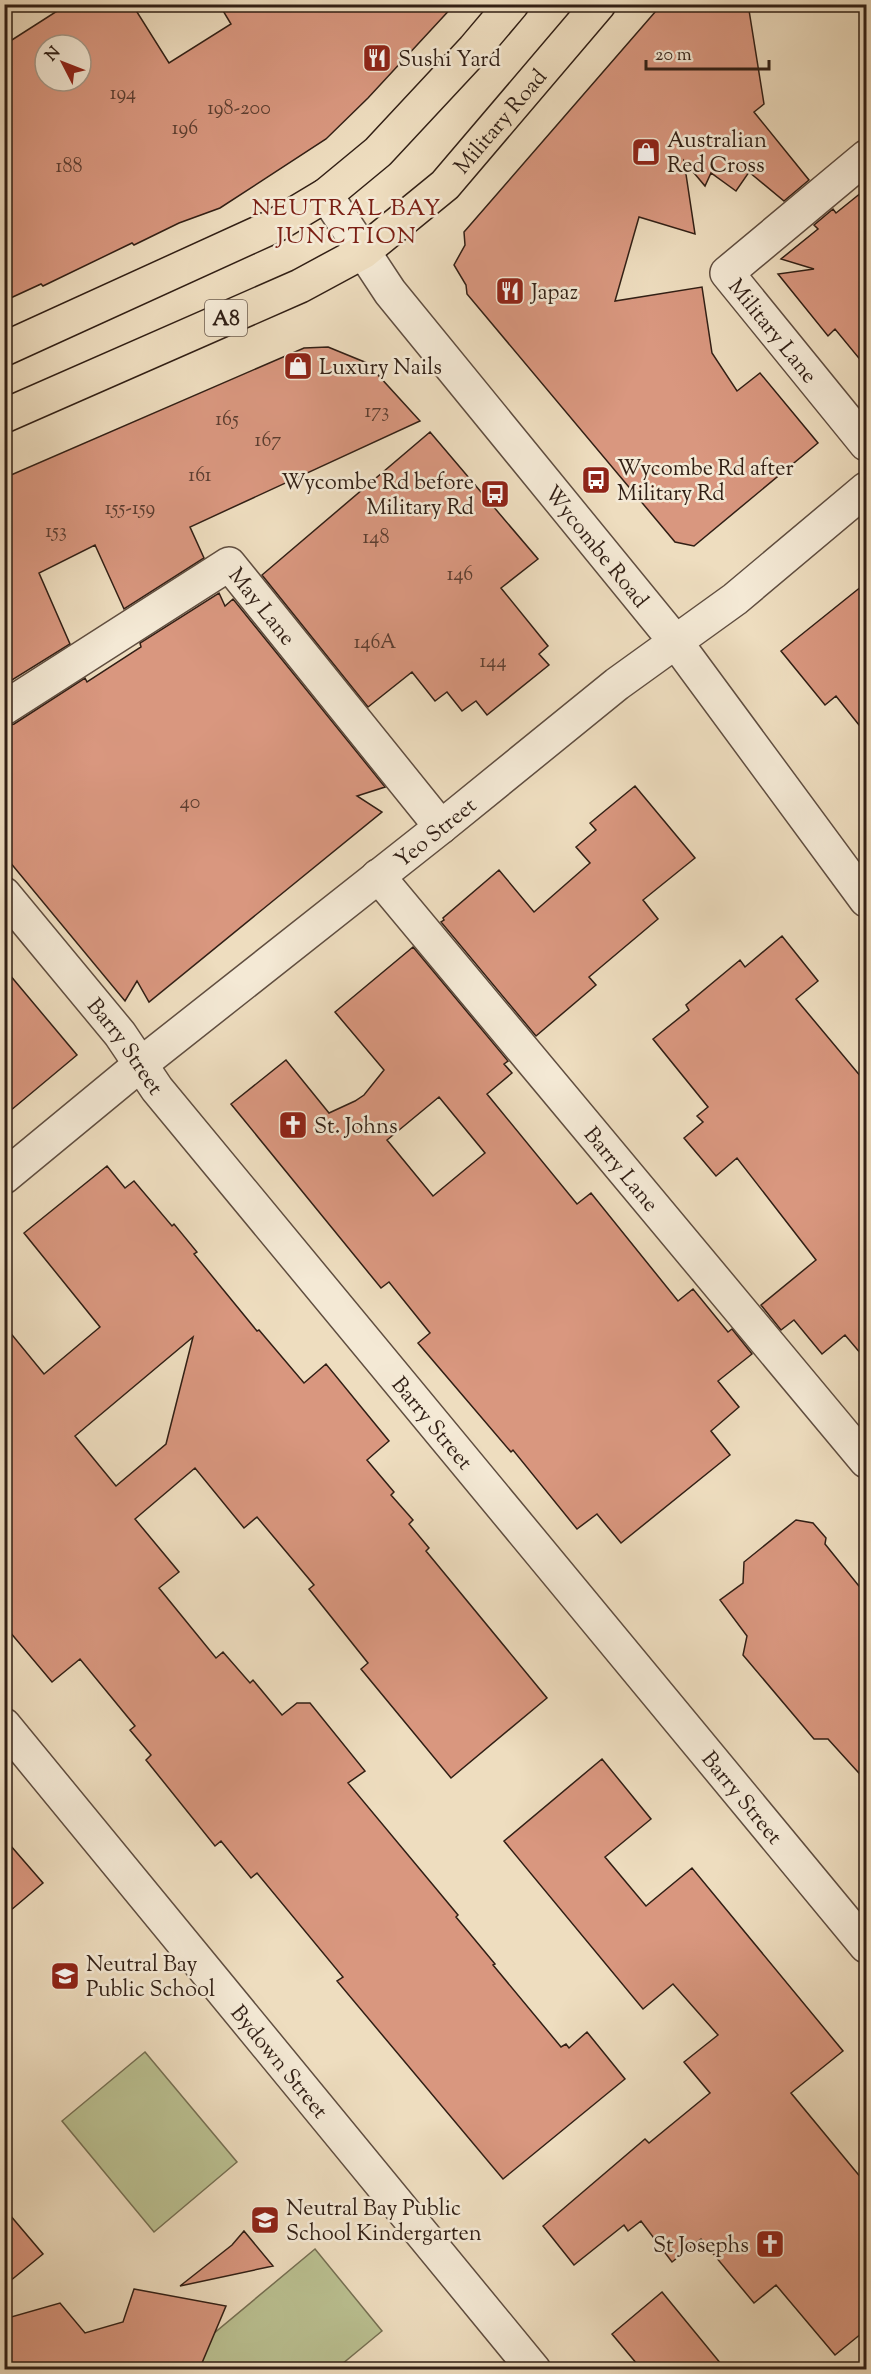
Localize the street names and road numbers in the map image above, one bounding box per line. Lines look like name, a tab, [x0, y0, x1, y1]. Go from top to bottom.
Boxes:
street label: Military Road	[448, 63, 556, 182]
street label: Military Lane	[719, 273, 824, 391]
road number: A8	[205, 300, 247, 336]
street label: Wycombe Road	[535, 480, 655, 616]
street label: May Lane	[219, 562, 302, 654]
street label: Yeo Street	[389, 791, 485, 877]
street label: Barry Street	[78, 992, 170, 1103]
street label: Barry Lane	[575, 1121, 665, 1220]
street label: Barry Street	[382, 1371, 479, 1478]
street label: Barry Street	[692, 1745, 789, 1853]
street label: Bydown Street	[221, 1999, 335, 2127]

